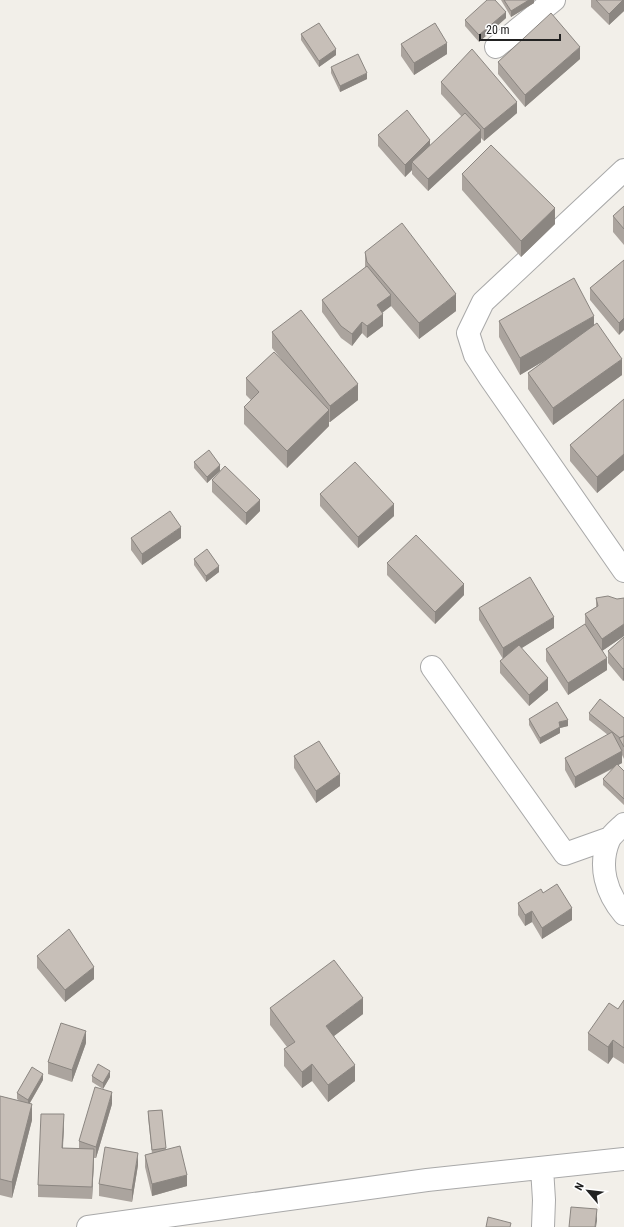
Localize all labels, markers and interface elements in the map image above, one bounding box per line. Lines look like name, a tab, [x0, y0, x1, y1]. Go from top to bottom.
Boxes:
scale bar	[480, 16, 560, 42]
text: 20 m	[486, 23, 510, 37]
north arrow	[568, 1171, 608, 1211]
text: N	[572, 1180, 587, 1193]

